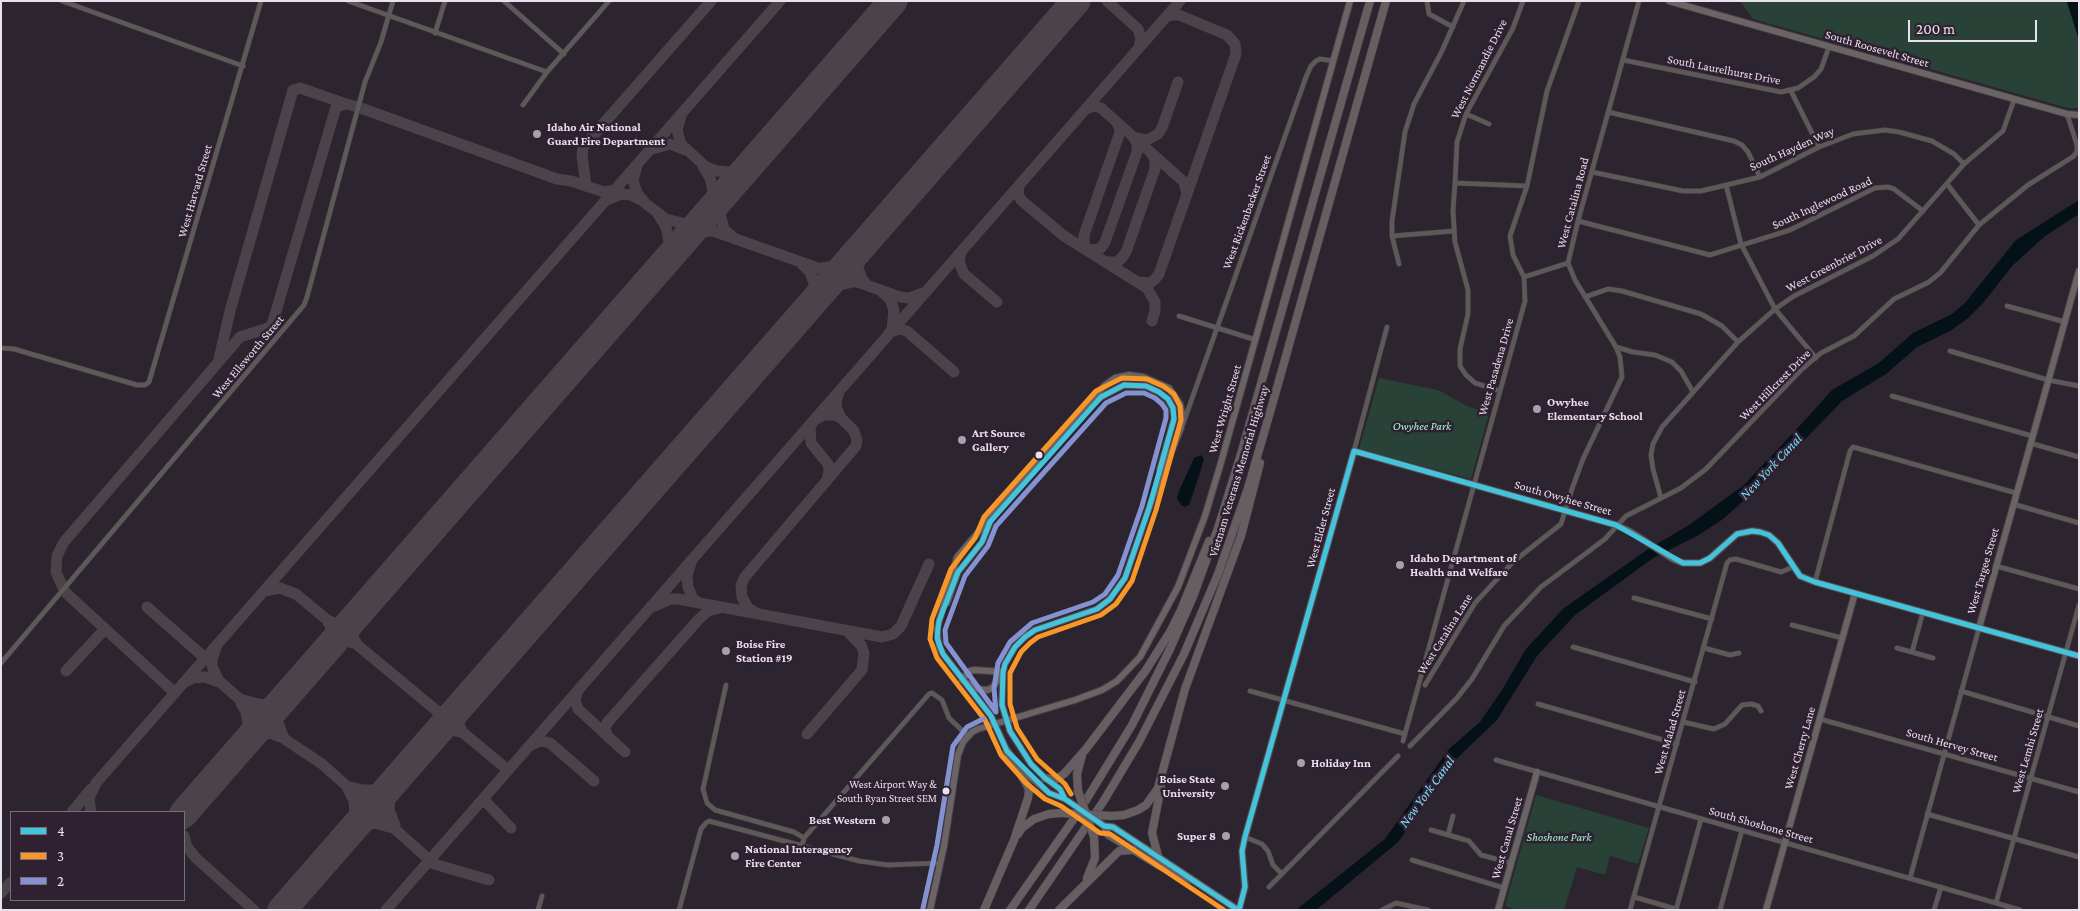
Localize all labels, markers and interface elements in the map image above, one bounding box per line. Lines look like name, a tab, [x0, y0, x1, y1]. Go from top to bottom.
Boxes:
scale bar	[1910, 10, 2039, 42]
street label: West Normandie Drive	[1448, 17, 1510, 121]
text: 200 m	[1916, 21, 1955, 37]
street label: South Roosevelt Street	[1824, 27, 1930, 71]
street label: South Laurelhurst Drive	[1666, 52, 1782, 88]
place label: Idaho Air National Guard Fire Department	[547, 120, 665, 148]
street label: South Hayden Way	[1747, 124, 1837, 174]
marker: Idaho Air National Guard Fire Department	[531, 128, 543, 140]
street label: West Harvard Street	[175, 143, 215, 239]
street label: West Rickenbacker Street	[1220, 153, 1274, 271]
street label: West Catalina Road	[1554, 156, 1592, 250]
street label: South Inglewood Road	[1770, 174, 1874, 232]
street label: West Greenbrier Drive	[1783, 233, 1885, 295]
street label: West Ellsworth Street	[209, 313, 287, 401]
street label: West Pasadena Drive	[1475, 317, 1517, 417]
street label: West Hillcrest Drive	[1736, 346, 1814, 424]
street label: West Wright Street	[1205, 363, 1245, 455]
street label: Vietnam Veterans Memorial Highway	[1206, 383, 1272, 559]
place label: Owyhee Elementary School	[1547, 395, 1643, 423]
marker: Owyhee Elementary School	[1531, 403, 1543, 415]
park label: Owyhee Park	[1393, 419, 1451, 433]
place label: Art Source Gallery	[972, 426, 1025, 454]
water label: New York Canal	[1736, 431, 1806, 503]
marker: Art Source Gallery	[956, 434, 968, 446]
unlabelled marker	[1034, 450, 1044, 460]
street label: South Owyhee Street	[1513, 477, 1613, 519]
street label: West Elder Street	[1303, 486, 1339, 570]
street label: West Targee Street	[1964, 526, 2002, 616]
place label: Idaho Department of Health and Welfare	[1410, 551, 1517, 579]
marker: Idaho Department of Health and Welfare	[1394, 559, 1406, 571]
street label: West Catalina Lane	[1414, 591, 1476, 677]
place label: Boise Fire Station #19	[736, 637, 793, 665]
marker: Boise Fire Station #19	[720, 645, 732, 657]
street label: West Malad Street	[1651, 688, 1689, 776]
street label: West Cherry Lane	[1781, 705, 1819, 791]
street label: West Lemhi Street	[2009, 707, 2047, 795]
street label: South Hervey Street	[1905, 725, 1999, 765]
water label: New York Canal	[1396, 753, 1458, 831]
place label: Holiday Inn	[1311, 756, 1371, 770]
marker: Holiday Inn	[1295, 757, 1307, 769]
place label: Boise State University	[1160, 772, 1215, 800]
place label: West Airport Way & South Ryan Street SEM	[837, 778, 937, 804]
marker: Boise State University	[1219, 780, 1231, 792]
marker: West Airport Way & South Ryan Street SEM	[941, 786, 951, 796]
street label: West Canal Street	[1488, 795, 1526, 881]
street label: South Shoshone Street	[1707, 803, 1815, 847]
legend	[10, 811, 185, 901]
place label: Best Western	[809, 813, 876, 827]
marker: Best Western	[880, 814, 892, 826]
text: 4	[57, 823, 65, 839]
place label: Super 8	[1177, 829, 1216, 843]
marker: Super 8	[1220, 830, 1232, 842]
park label: Shoshone Park	[1527, 830, 1591, 844]
place label: National Interagency Fire Center	[745, 842, 852, 870]
text: 3	[57, 848, 64, 864]
marker: National Interagency Fire Center	[729, 850, 741, 862]
text: 2	[57, 873, 64, 889]

